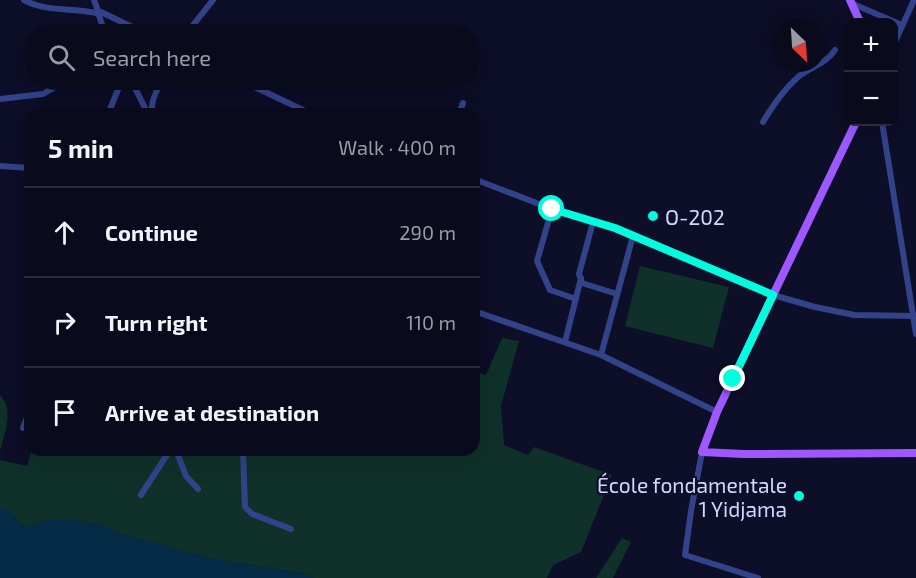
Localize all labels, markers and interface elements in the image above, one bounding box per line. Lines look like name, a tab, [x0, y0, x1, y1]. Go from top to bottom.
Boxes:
north arrow	[772, 18, 826, 72]
map controls	[844, 18, 898, 126]
button: +	[844, 18, 898, 72]
search box	[24, 24, 480, 90]
icon: search	[45, 41, 78, 74]
text: Search here	[93, 44, 211, 70]
button: −	[844, 72, 898, 126]
text: 5 min	[48, 132, 114, 163]
text: Walk · 400 m	[338, 135, 456, 159]
route start	[538, 195, 564, 221]
place label: O-202	[665, 204, 725, 229]
marker: O-202	[646, 209, 660, 223]
icon: ahead	[48, 216, 81, 249]
text: Continue	[105, 219, 198, 245]
text: 290 m	[399, 220, 456, 244]
icon: right	[48, 306, 81, 339]
text: Turn right	[105, 309, 207, 335]
text: 110 m	[406, 310, 456, 334]
route end	[719, 365, 745, 391]
icon: arrive	[48, 396, 81, 429]
text: Arrive at destination	[105, 399, 319, 425]
place label: École fondamentale 1 Yidjama	[597, 472, 787, 522]
marker: École fondamentale 1 Yidjama	[792, 489, 806, 503]

